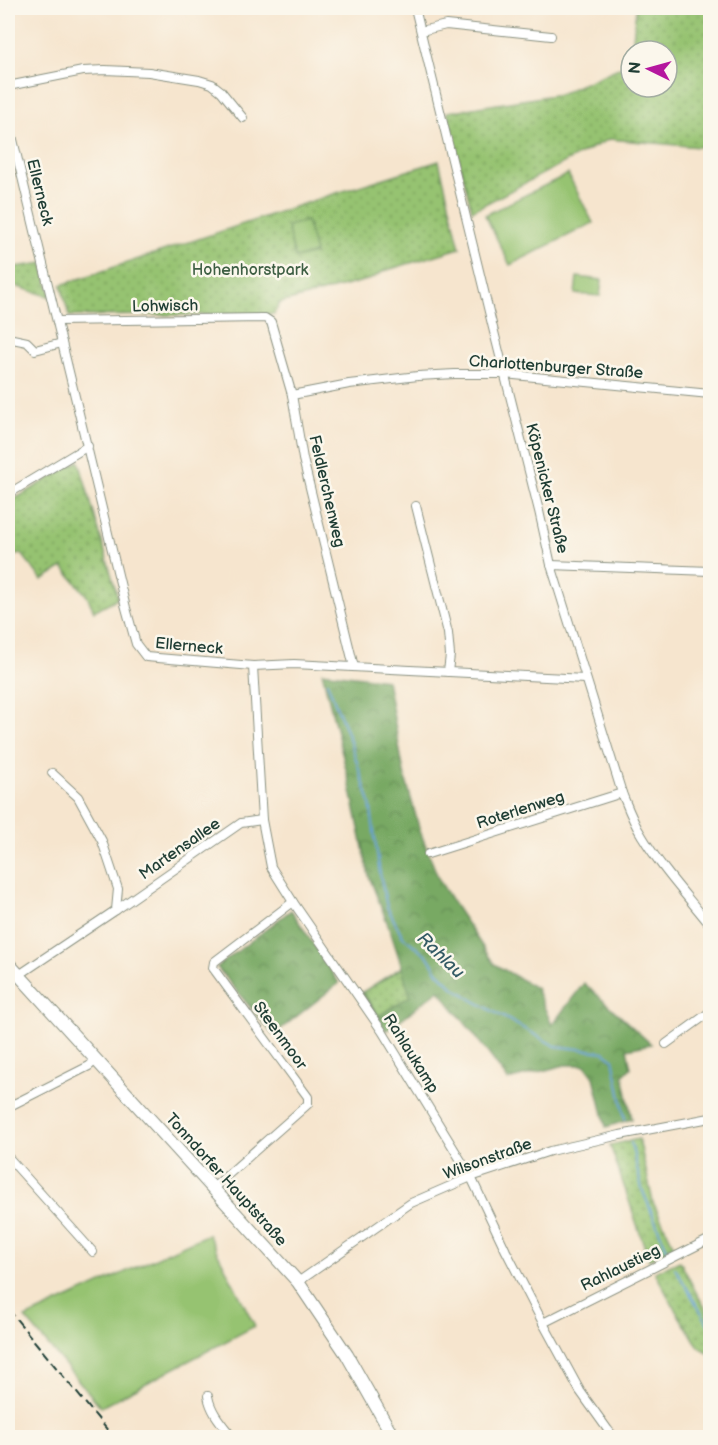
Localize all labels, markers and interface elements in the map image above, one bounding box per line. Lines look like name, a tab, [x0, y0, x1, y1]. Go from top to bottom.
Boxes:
north arrow	[619, 39, 679, 99]
text: N	[626, 61, 646, 75]
street label: Ellerneck	[22, 157, 57, 228]
park label: Hohenhorstpark	[192, 261, 308, 280]
street label: Lohwisch	[132, 296, 198, 317]
street label: Charlottenburger Straße	[468, 352, 644, 383]
street label: Köpenicker Straße	[521, 421, 572, 556]
street label: Feldlerchenweg	[304, 433, 349, 549]
street label: Ellerneck	[154, 634, 224, 659]
street label: Roterlenweg	[474, 787, 567, 834]
street label: Martensallee	[136, 814, 225, 884]
water label: Rahlau	[413, 928, 468, 983]
street label: Steenmoor	[249, 998, 311, 1074]
street label: Rahlaukamp	[379, 1011, 443, 1097]
street label: Tonndorfer Hauptstraße	[161, 1110, 291, 1251]
street label: Wilsonstraße	[441, 1134, 535, 1184]
street label: Rahlaustieg	[578, 1241, 663, 1296]

